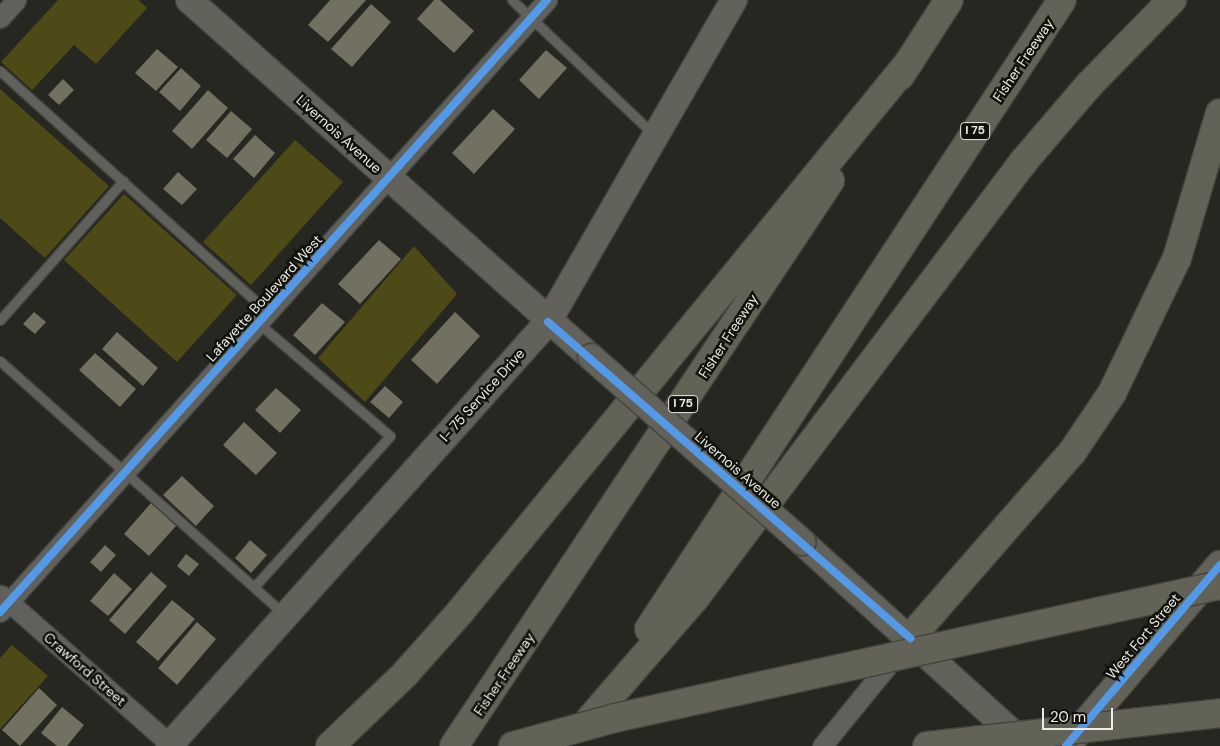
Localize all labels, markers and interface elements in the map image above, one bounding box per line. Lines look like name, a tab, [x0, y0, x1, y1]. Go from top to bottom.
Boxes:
street label: Fisher Freeway	[989, 15, 1057, 105]
street label: Livernois Avenue	[293, 91, 385, 177]
road number: I 75	[960, 122, 990, 140]
street label: Lafayette Boulevard West	[203, 231, 325, 365]
street label: Fisher Freeway	[695, 291, 761, 381]
street label: I- 75 Service Drive	[436, 345, 528, 445]
road number: I 75	[668, 394, 698, 414]
street label: Livernois Avenue	[691, 428, 785, 512]
street label: West Fort Street	[1102, 590, 1184, 682]
street label: Crawford Street	[41, 629, 129, 709]
street label: Fisher Freeway	[470, 629, 538, 719]
scale bar	[1045, 698, 1116, 730]
text: 20 m	[1050, 707, 1086, 727]

